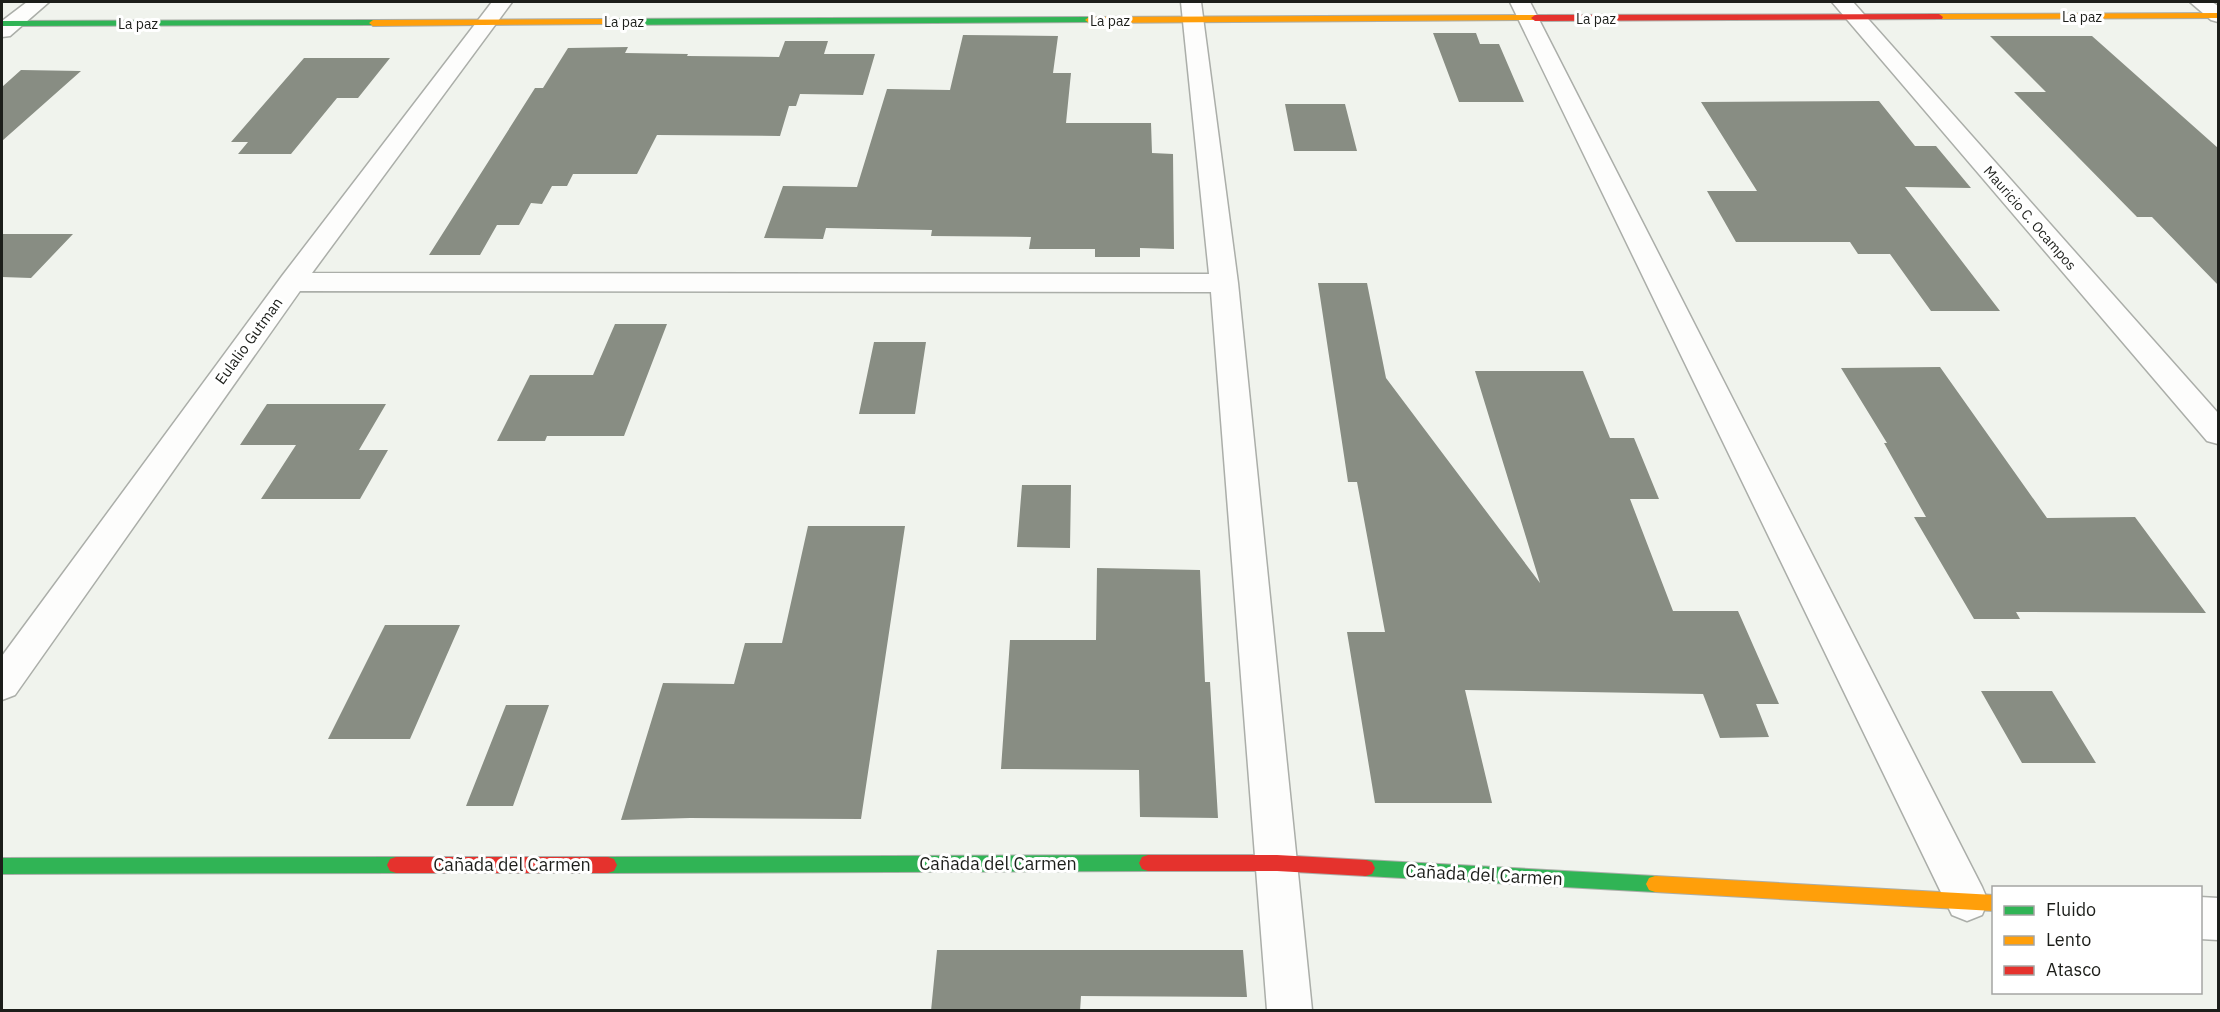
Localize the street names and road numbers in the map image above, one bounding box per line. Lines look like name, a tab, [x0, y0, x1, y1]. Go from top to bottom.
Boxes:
street label: La paz	[2062, 8, 2102, 26]
street label: La paz	[1576, 10, 1616, 28]
street label: La paz	[1090, 12, 1130, 30]
street label: La paz	[604, 13, 644, 31]
street label: La paz	[118, 15, 158, 33]
street label: Mauricio C. Ocampos	[1980, 162, 2080, 274]
street label: Eulalio Gutman	[211, 293, 287, 388]
street label: Cañada del Carmen	[919, 852, 1077, 875]
street label: Cañada del Carmen	[433, 853, 591, 876]
street label: Cañada del Carmen	[1405, 859, 1563, 890]

